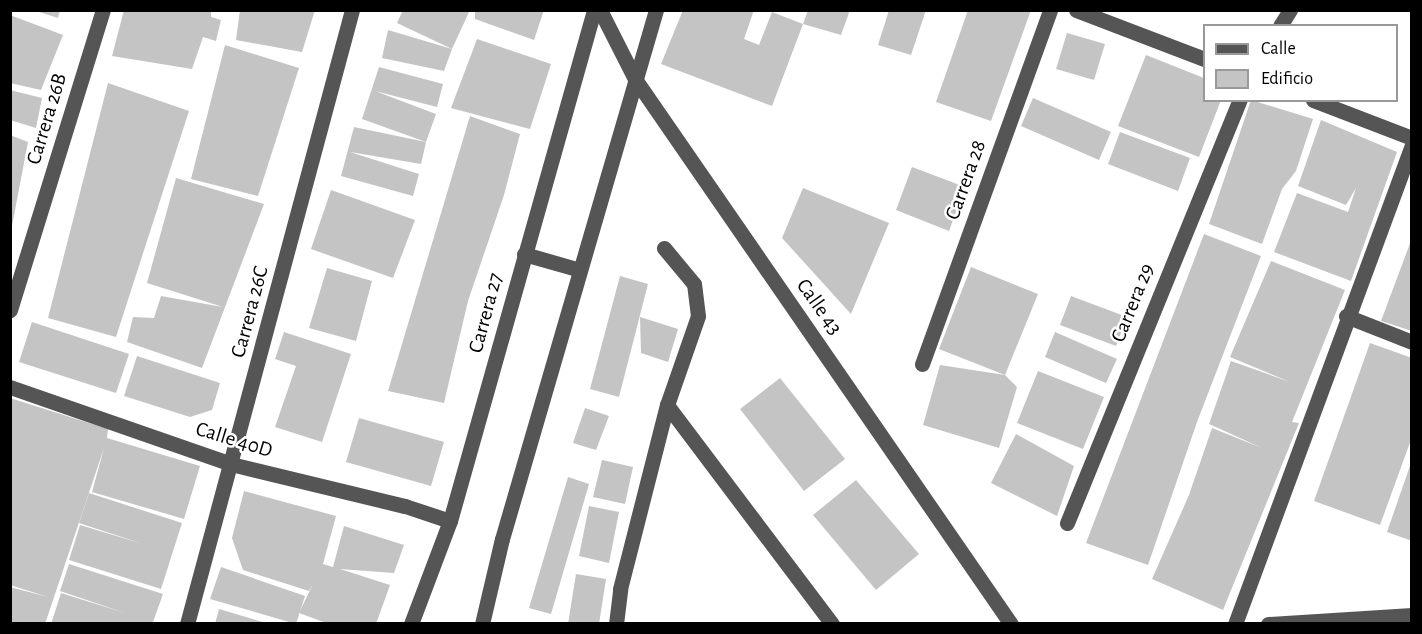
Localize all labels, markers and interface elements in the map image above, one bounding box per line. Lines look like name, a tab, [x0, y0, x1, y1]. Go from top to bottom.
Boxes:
legend	[1203, 24, 1398, 102]
text: Calle	[1261, 40, 1296, 58]
street label: Carrera 26B	[21, 70, 73, 168]
text: Edificio	[1261, 70, 1313, 88]
street label: Carrera 28	[940, 137, 992, 223]
street label: Carrera 29	[1106, 260, 1160, 346]
street label: Carrera 26C	[226, 263, 274, 361]
street label: Carrera 27	[463, 270, 509, 356]
street label: Calle 43	[791, 274, 847, 340]
street label: Calle 40D	[193, 416, 275, 464]

